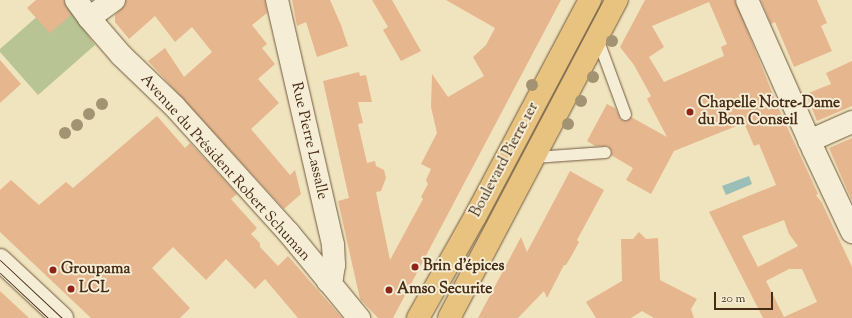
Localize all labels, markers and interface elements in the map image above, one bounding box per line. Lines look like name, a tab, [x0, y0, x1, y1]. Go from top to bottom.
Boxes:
street label: Avenue du Président Robert Schuman	[136, 71, 314, 265]
street label: Rue Pierre Lassalle	[287, 81, 331, 201]
place label: Chapelle Notre-Dame du Bon Conseil	[698, 94, 840, 129]
street label: Boulevard Pierre 1er	[467, 100, 543, 220]
marker: Chapelle Notre-Dame du Bon Conseil	[685, 107, 695, 117]
place label: Brin d’épices	[423, 258, 504, 276]
place label: Groupama	[61, 261, 130, 279]
marker: Brin d’épices	[410, 262, 420, 272]
marker: Groupama	[48, 265, 58, 275]
place label: LCL	[79, 280, 109, 298]
place label: Amso Securite	[397, 281, 492, 299]
marker: LCL	[66, 284, 76, 294]
scale bar	[716, 284, 775, 310]
marker: Amso Securite	[384, 285, 394, 295]
text: 20 m	[721, 290, 745, 308]

